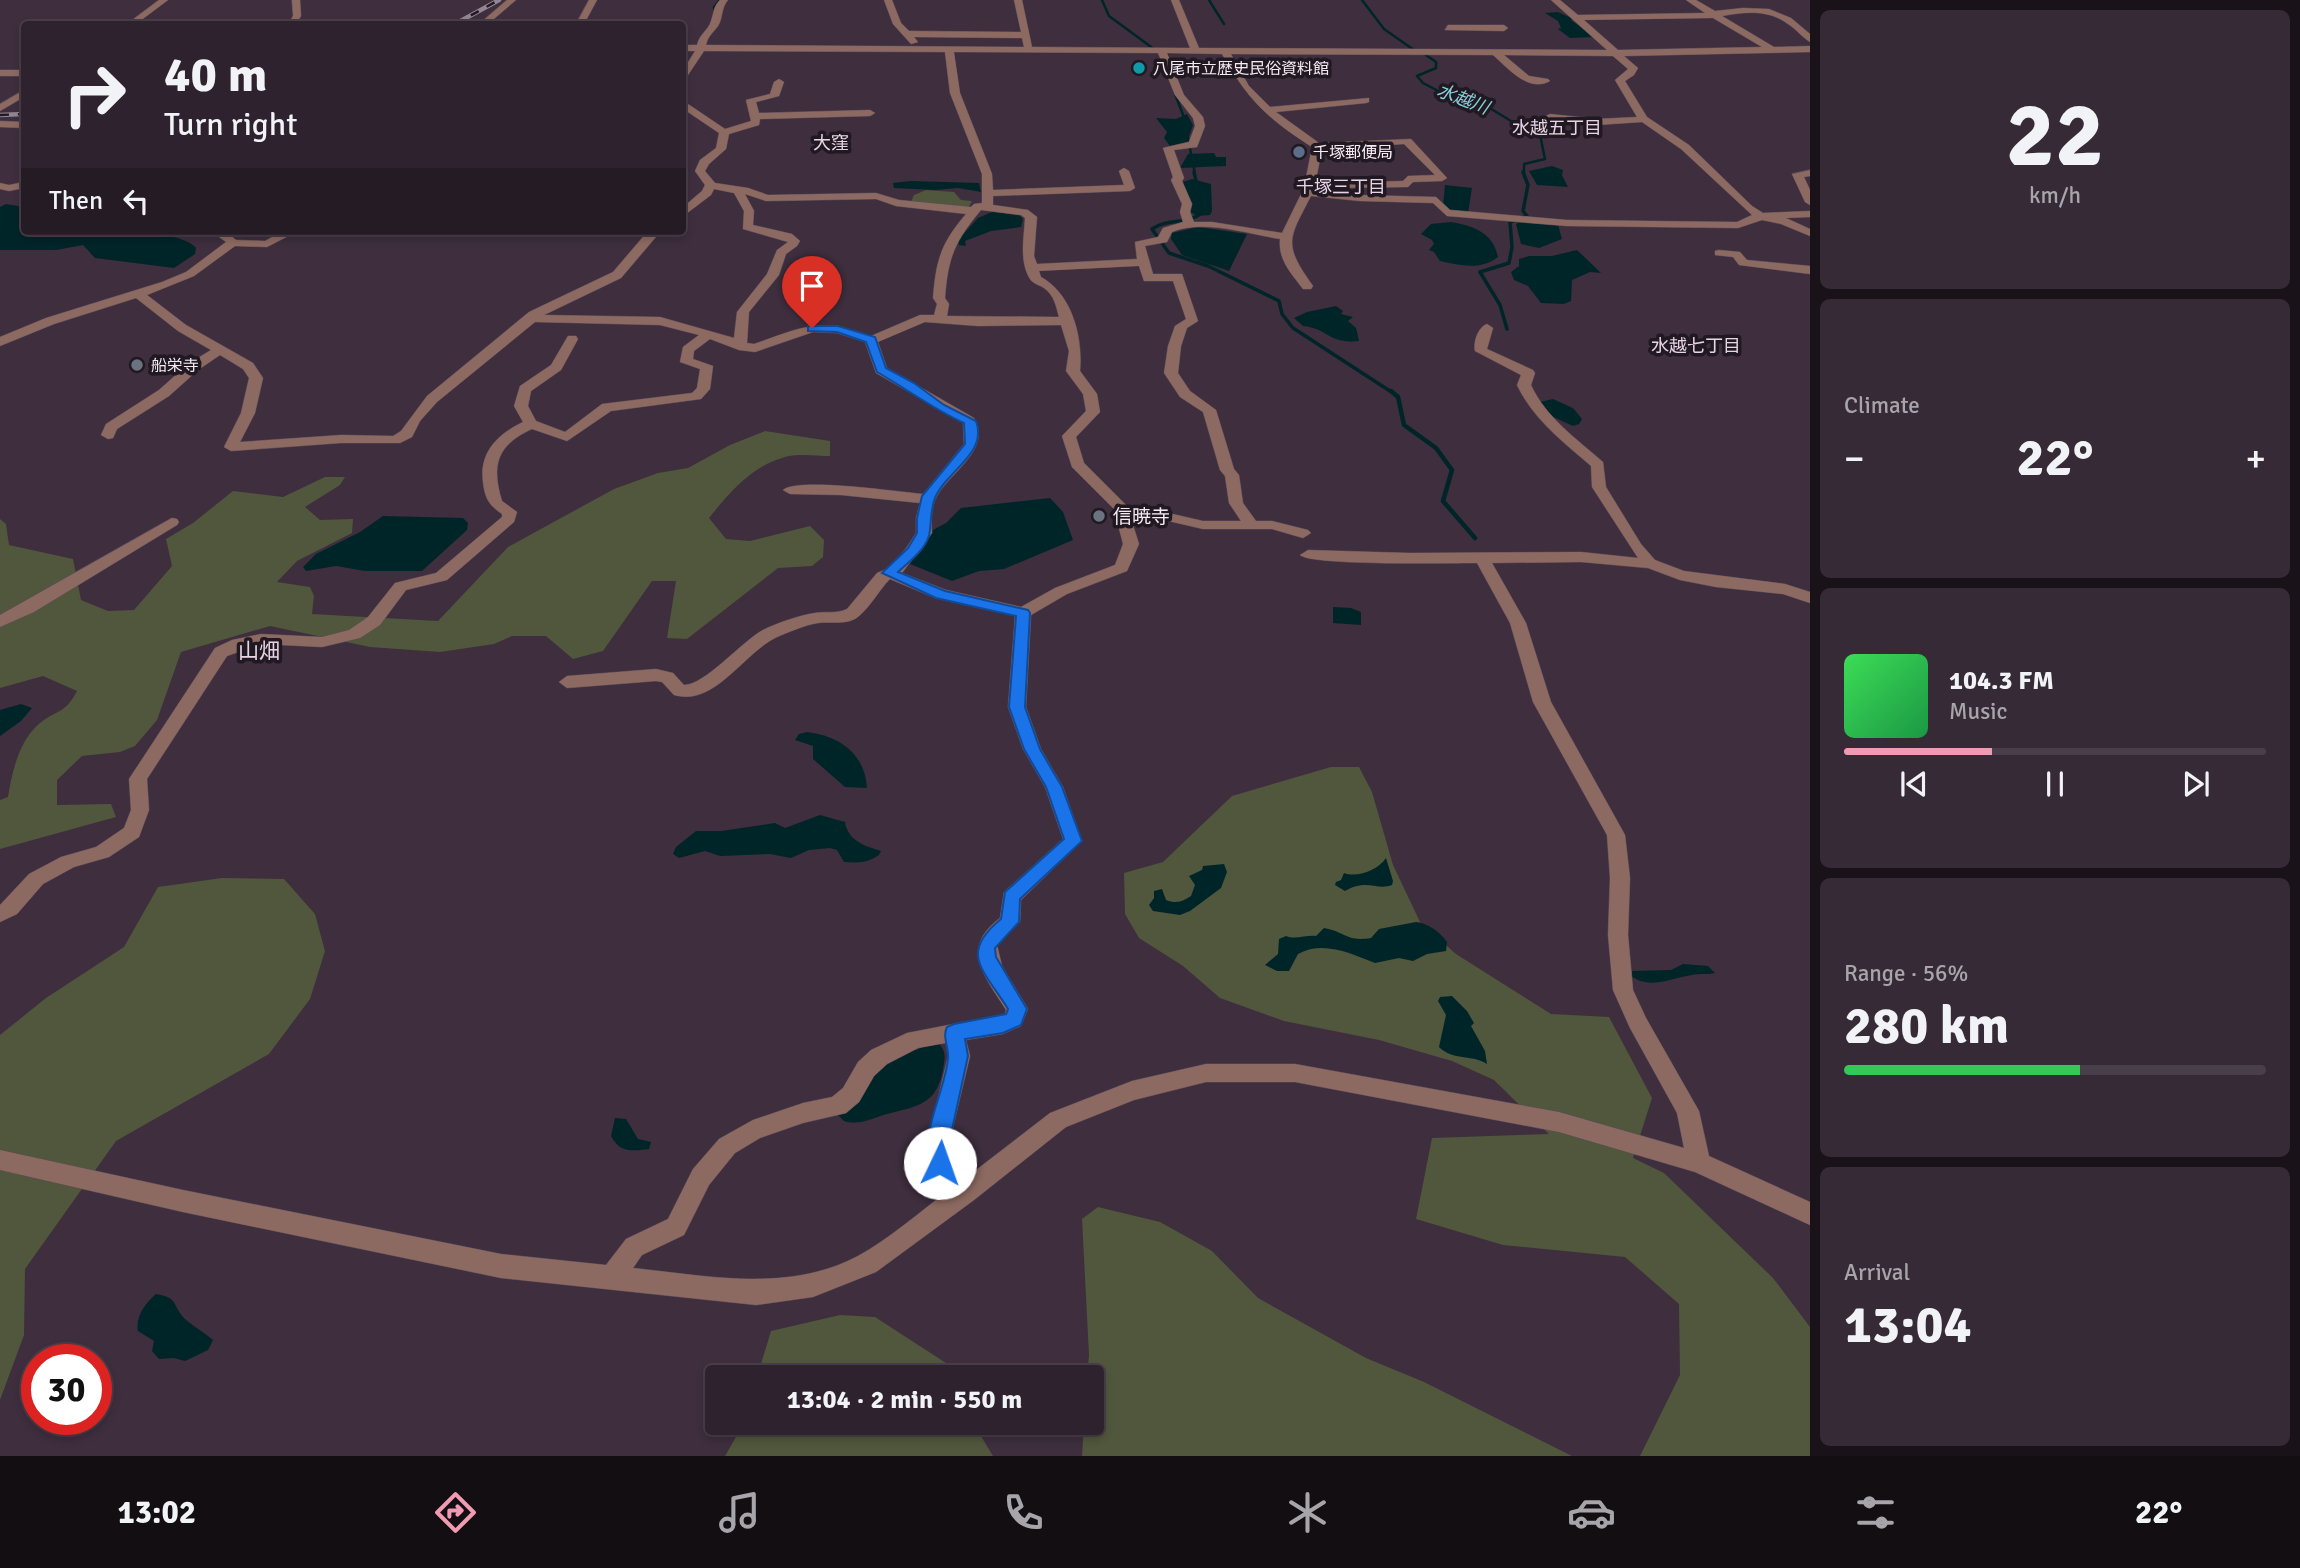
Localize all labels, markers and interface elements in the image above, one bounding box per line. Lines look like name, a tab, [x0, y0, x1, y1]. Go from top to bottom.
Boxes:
text: 40 m	[164, 45, 267, 105]
icon: right	[49, 49, 140, 140]
place label: 八尾市立歴史民俗資料館	[1153, 59, 1329, 79]
marker: 八尾市立歴史民俗資料館	[1131, 60, 1147, 76]
water label: 水越川	[1434, 79, 1494, 120]
text: 22	[2006, 79, 2104, 192]
text: Turn right	[164, 105, 297, 144]
district label: 水越五丁目	[1512, 117, 1602, 139]
district label: 大窪	[813, 132, 849, 154]
place label: 千塚郵便局	[1313, 143, 1393, 163]
marker: 千塚郵便局	[1291, 144, 1307, 160]
district label: 千塚三丁目	[1296, 176, 1386, 198]
text: km/h	[2029, 181, 2081, 210]
icon: left	[117, 182, 155, 220]
text: Then	[49, 185, 103, 217]
pin	[782, 256, 842, 328]
icon: arrive	[793, 267, 831, 305]
district label: 水越七丁目	[1651, 335, 1741, 357]
place label: 船栄寺	[151, 356, 199, 376]
marker: 船栄寺	[129, 357, 145, 373]
text: Climate	[1844, 391, 1920, 420]
text: 22°	[2017, 426, 2093, 490]
text: −	[1844, 435, 1865, 482]
text: +	[2245, 435, 2266, 482]
place label: 信暁寺	[1113, 505, 1170, 529]
marker: 信暁寺	[1091, 508, 1107, 524]
district label: 山畑	[238, 638, 280, 664]
text: 104.3 FM	[1949, 665, 2054, 697]
text: Music	[1949, 697, 2007, 726]
icon: previous	[1895, 765, 1933, 803]
icon: pause	[2036, 765, 2074, 803]
icon: next	[2177, 765, 2215, 803]
text: Range · 56%	[1844, 959, 1968, 988]
text: 280 km	[1844, 994, 2009, 1058]
position arrow	[903, 1126, 977, 1200]
text: Arrival	[1844, 1258, 1910, 1287]
text: 13:04	[1844, 1293, 1972, 1357]
speed limit sign: 30	[21, 1344, 112, 1435]
text: 13:04 · 2 min · 550 m	[787, 1384, 1022, 1416]
icon: directions	[431, 1488, 480, 1537]
icon: music	[715, 1488, 764, 1537]
icon: phone	[999, 1488, 1048, 1537]
icon: climate	[1283, 1488, 1332, 1537]
icon: car	[1567, 1488, 1616, 1537]
icon: filters	[1851, 1488, 1900, 1537]
text: 13:02	[118, 1493, 196, 1532]
text: 22°	[2135, 1493, 2182, 1532]

